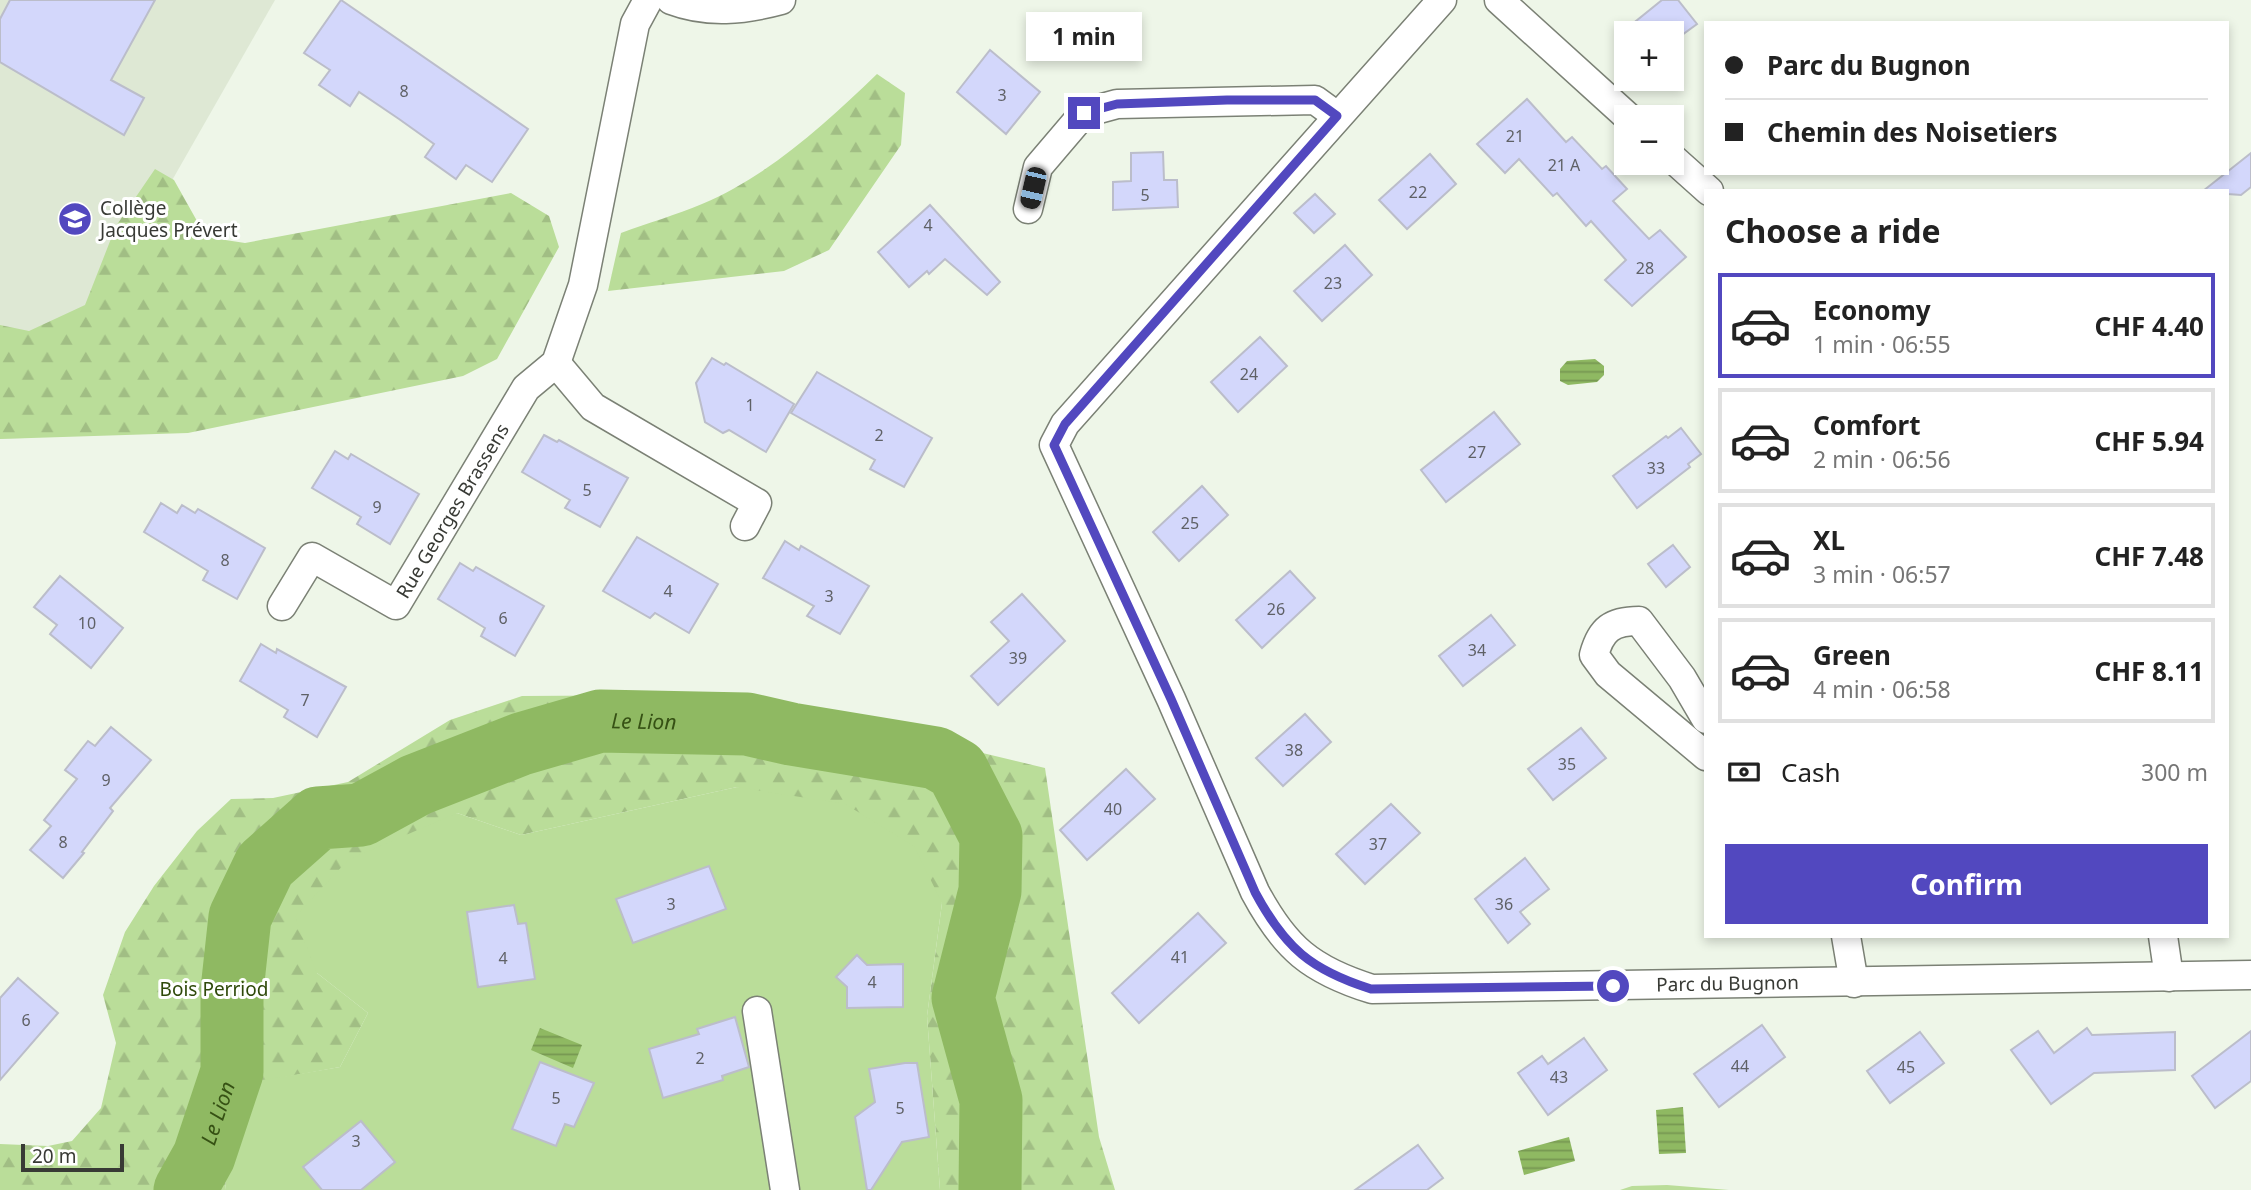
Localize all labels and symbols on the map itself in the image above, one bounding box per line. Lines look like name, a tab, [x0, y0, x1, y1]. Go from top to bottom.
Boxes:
callout: 1 min	[1026, 11, 1142, 60]
house number: 8	[399, 80, 409, 102]
house number: 3	[997, 84, 1007, 106]
route end	[1068, 97, 1100, 129]
house number: 21	[1506, 125, 1524, 147]
house number: 21 A	[1548, 154, 1581, 176]
car	[1019, 165, 1048, 211]
house number: 22	[1409, 181, 1427, 203]
house number: 5	[1140, 184, 1150, 206]
place label: Collège Jacques Prévert	[98, 195, 238, 243]
school or university icon: Collège Jacques Prévert	[56, 200, 94, 238]
house number: 4	[923, 214, 933, 236]
house number: 28	[1636, 257, 1654, 279]
house number: 23	[1324, 272, 1342, 294]
house number: 24	[1240, 363, 1258, 385]
house number: 1	[745, 394, 755, 416]
street label: Rue Georges Brassens	[390, 418, 515, 603]
house number: 2	[874, 424, 884, 446]
house number: 27	[1468, 441, 1486, 463]
house number: 33	[1647, 457, 1665, 479]
house number: 5	[582, 479, 592, 501]
house number: 9	[372, 496, 382, 518]
house number: 25	[1181, 512, 1199, 534]
house number: 8	[220, 549, 230, 571]
house number: 4	[663, 580, 673, 602]
house number: 3	[824, 585, 834, 607]
house number: 26	[1267, 598, 1285, 620]
house number: 6	[498, 607, 508, 629]
house number: 10	[78, 612, 96, 634]
house number: 34	[1468, 639, 1486, 661]
house number: 39	[1009, 647, 1027, 669]
house number: 7	[300, 689, 310, 711]
water label: Le Lion	[611, 706, 677, 736]
house number: 38	[1285, 739, 1303, 761]
house number: 35	[1558, 753, 1576, 775]
house number: 9	[101, 769, 111, 791]
house number: 40	[1104, 798, 1122, 820]
house number: 8	[58, 831, 68, 853]
house number: 37	[1369, 833, 1387, 855]
house number: 3	[666, 893, 676, 915]
house number: 36	[1495, 893, 1513, 915]
house number: 41	[1171, 946, 1189, 968]
house number: 4	[498, 947, 508, 969]
street label: Parc du Bugnon	[1656, 969, 1799, 997]
route start	[1597, 970, 1629, 1002]
house number: 4	[867, 971, 877, 993]
park label: Bois Perriod	[160, 976, 268, 1002]
house number: 6	[21, 1009, 31, 1031]
house number: 2	[695, 1047, 705, 1069]
house number: 44	[1731, 1055, 1749, 1077]
house number: 45	[1897, 1056, 1915, 1078]
house number: 43	[1550, 1066, 1568, 1088]
water label: Le Lion	[194, 1077, 241, 1148]
house number: 5	[551, 1087, 561, 1109]
house number: 5	[895, 1097, 905, 1119]
house number: 3	[351, 1130, 361, 1152]
scale bar	[21, 1141, 124, 1173]

